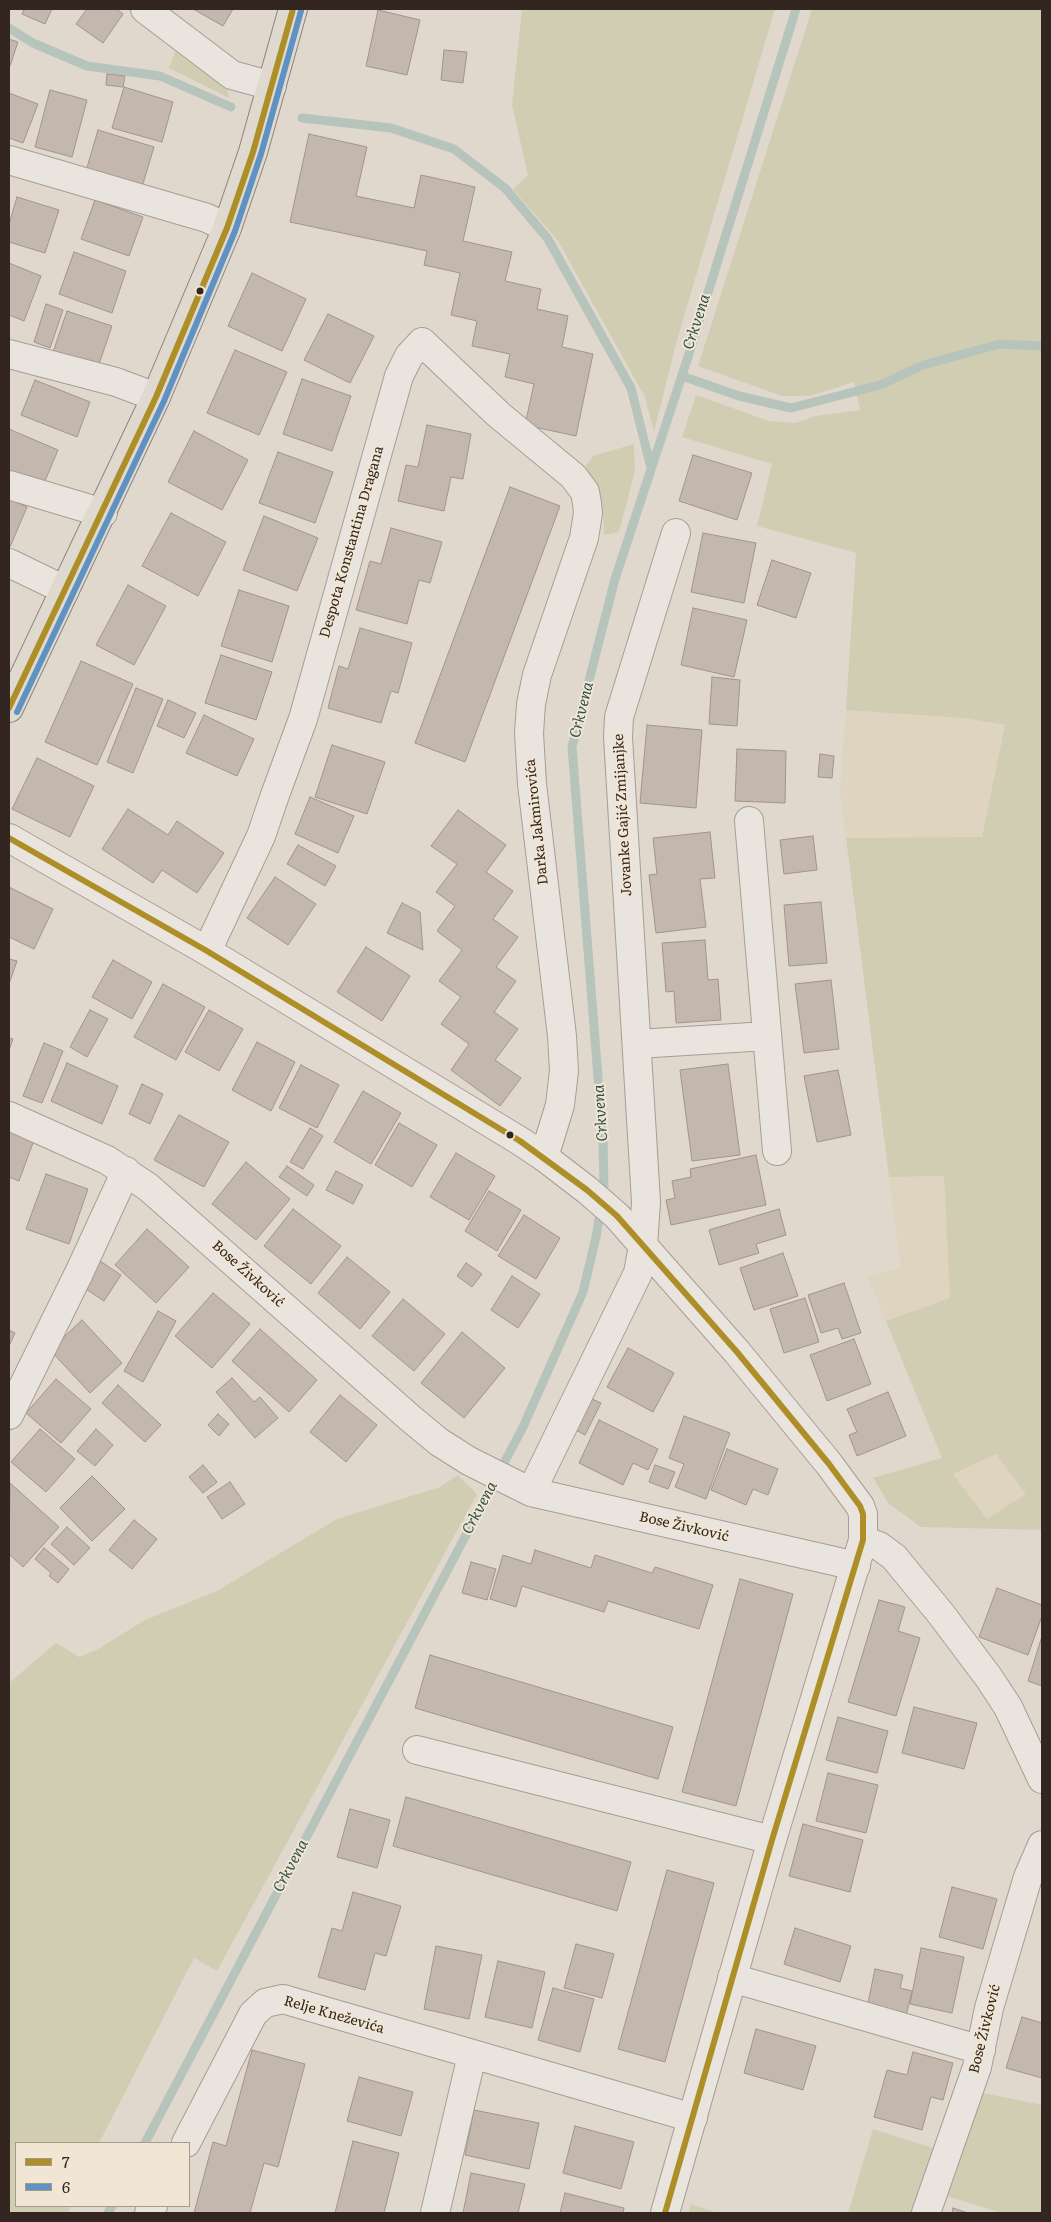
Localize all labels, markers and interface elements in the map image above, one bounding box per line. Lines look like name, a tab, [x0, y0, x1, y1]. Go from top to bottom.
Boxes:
unlabelled marker	[195, 286, 205, 296]
water label: Crkvena	[680, 292, 714, 352]
street label: Despota Konstantina Dragana	[317, 444, 387, 640]
water label: Crkvena	[566, 680, 598, 740]
street label: Jovanke Gajić Zmijanjke	[610, 733, 636, 897]
street label: Darka Jakmirovića	[522, 758, 552, 886]
water label: Crkvena	[590, 1084, 612, 1142]
unlabelled marker	[505, 1130, 515, 1140]
street label: Bose Živković	[208, 1237, 288, 1311]
water label: Crkvena	[459, 1479, 501, 1537]
street label: Bose Živković	[638, 1509, 730, 1545]
water label: Crkvena	[270, 1837, 312, 1895]
street label: Bose Živković	[966, 1983, 1004, 2075]
street label: Relje Kneževića	[282, 1993, 386, 2037]
legend	[15, 2142, 190, 2207]
text: 7	[62, 2150, 70, 2173]
text: 6	[62, 2175, 70, 2198]

